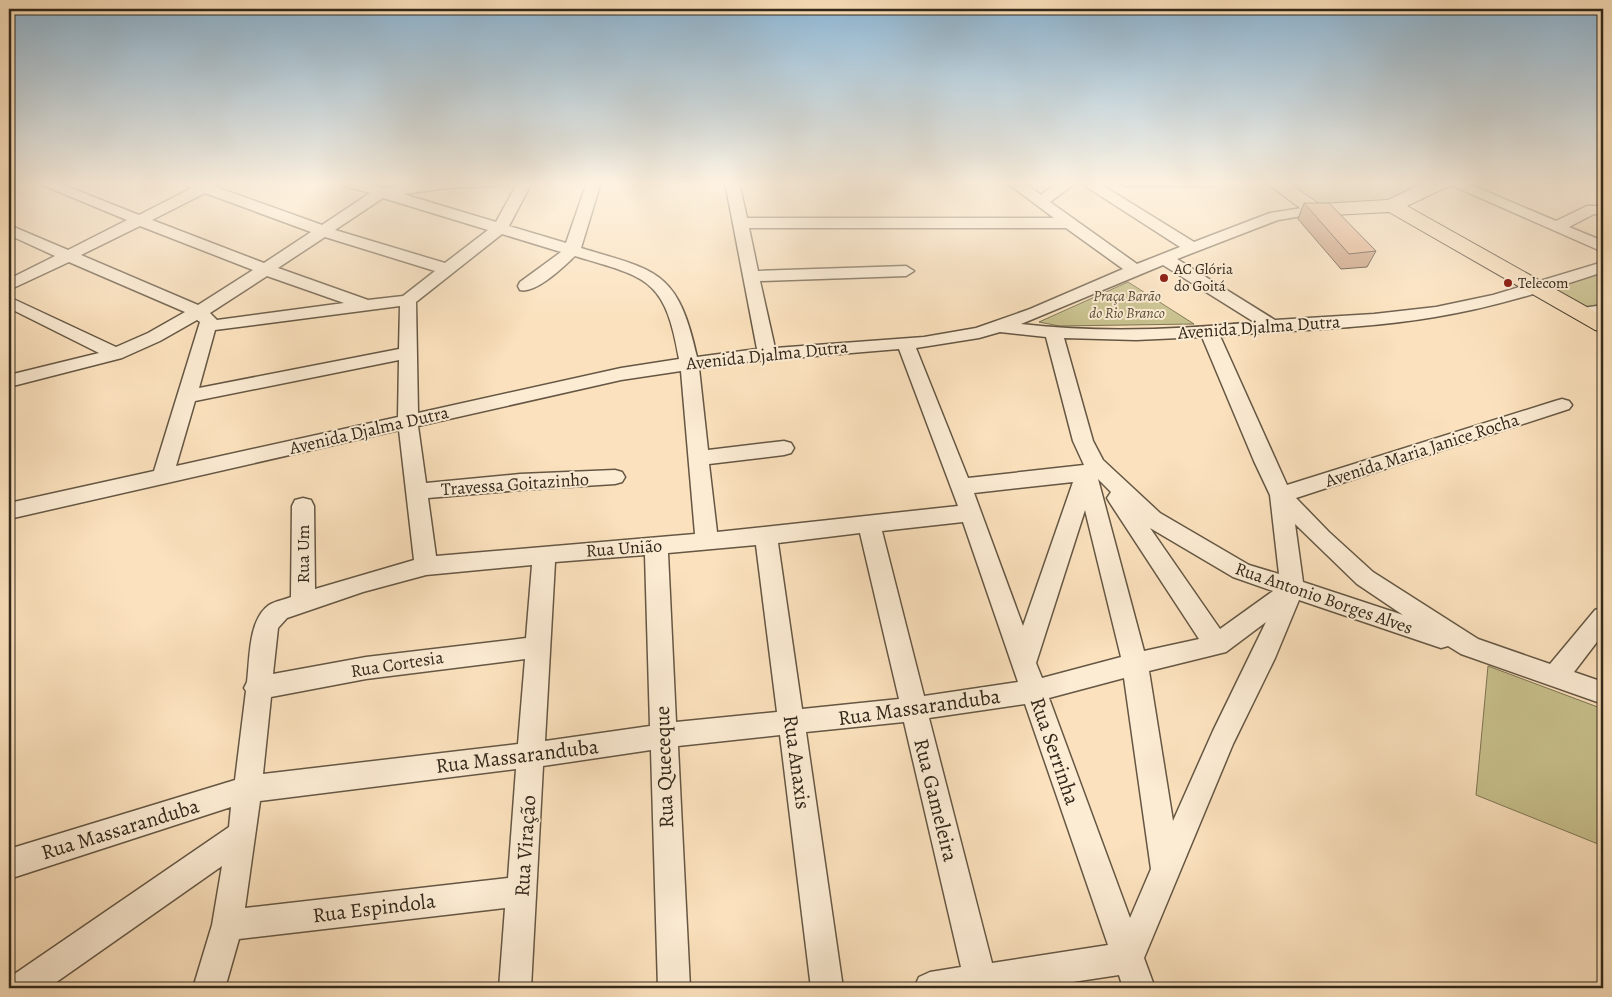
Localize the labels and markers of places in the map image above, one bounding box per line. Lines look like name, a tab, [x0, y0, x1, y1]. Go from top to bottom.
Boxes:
place label: AC Glória do Goitá	[1173, 259, 1233, 296]
marker: AC Glória do Goitá	[1158, 272, 1170, 284]
place label: Telecom	[1518, 273, 1569, 293]
marker: Telecom	[1502, 277, 1514, 289]

